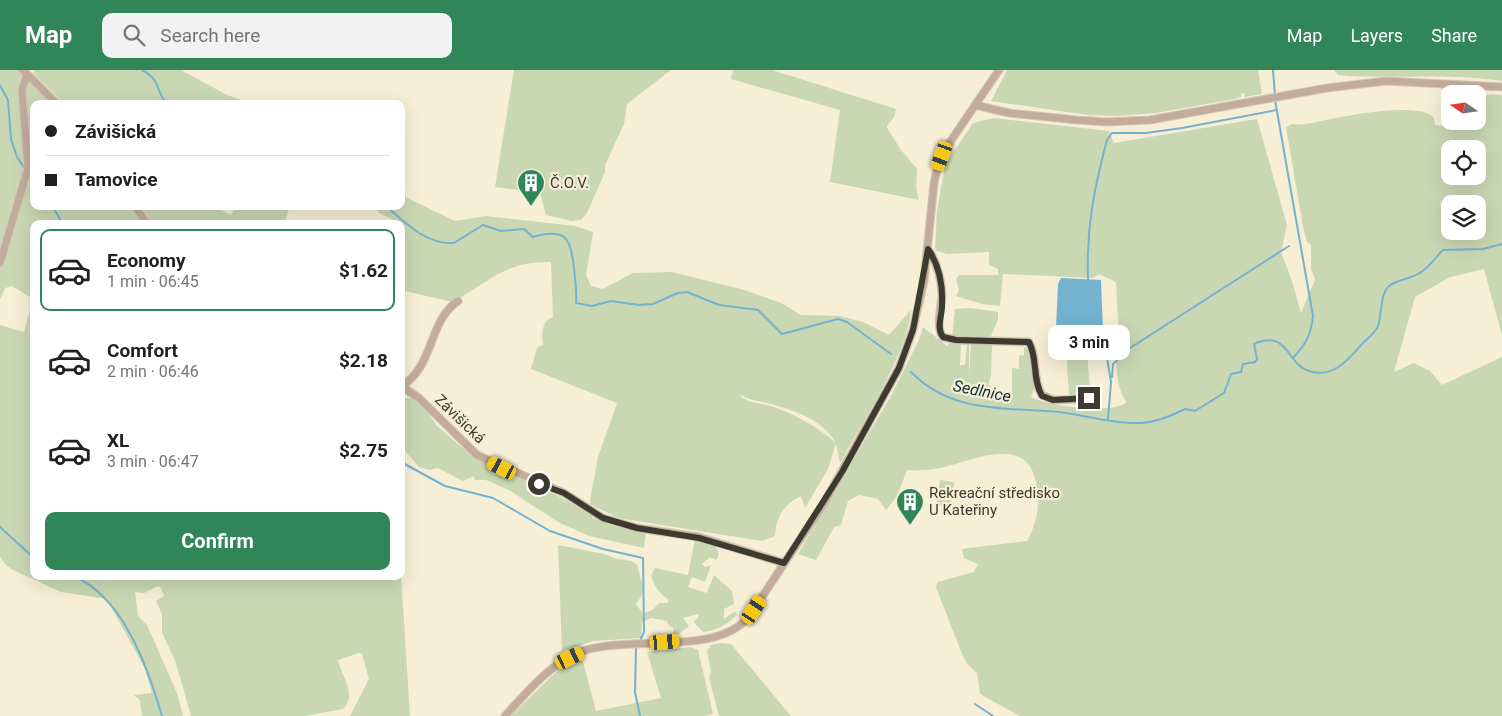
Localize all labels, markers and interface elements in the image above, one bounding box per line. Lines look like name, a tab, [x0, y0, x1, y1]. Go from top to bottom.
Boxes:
search box	[102, 13, 452, 58]
text: Map	[25, 21, 72, 49]
icon: search	[120, 21, 148, 49]
text: Search here	[160, 24, 260, 47]
text: Map	[1287, 25, 1322, 46]
text: Layers	[1350, 25, 1403, 46]
text: Share	[1431, 25, 1477, 46]
north arrow	[1441, 85, 1486, 130]
map controls	[1441, 85, 1486, 240]
text: Závišická	[75, 120, 156, 143]
car	[929, 139, 954, 173]
button: locate	[1441, 140, 1486, 185]
text: Tamovice	[75, 168, 157, 191]
building icon: Č.O.V.	[516, 168, 546, 207]
place label: Č.O.V.	[550, 174, 589, 192]
button: layers	[1441, 195, 1486, 240]
icon: car	[47, 248, 92, 293]
text: Economy	[107, 249, 186, 272]
text: $1.62	[339, 259, 388, 282]
text: 1 min · 06:45	[107, 272, 199, 291]
callout: 3 min	[1048, 325, 1130, 360]
text: 3 min	[1069, 333, 1109, 352]
icon: car	[47, 338, 92, 383]
text: Comfort	[107, 339, 178, 362]
text: $2.18	[339, 349, 388, 372]
text: 2 min · 06:46	[107, 362, 199, 381]
water label: Sedlnice	[951, 376, 1013, 406]
route end	[1078, 387, 1100, 409]
street label: Závišická	[431, 391, 489, 447]
icon: car	[47, 428, 92, 473]
text: XL	[107, 429, 129, 452]
text: $2.75	[339, 439, 388, 462]
text: 3 min · 06:47	[107, 452, 199, 471]
car	[485, 455, 518, 481]
route start	[528, 473, 550, 495]
place label: Rekreační středisko U Kateřiny	[929, 484, 1060, 519]
building icon: Rekreační středisko U Kateřiny	[895, 487, 925, 526]
button: Confirm	[45, 512, 390, 570]
car	[739, 593, 768, 627]
car	[649, 633, 680, 651]
car	[553, 645, 586, 671]

